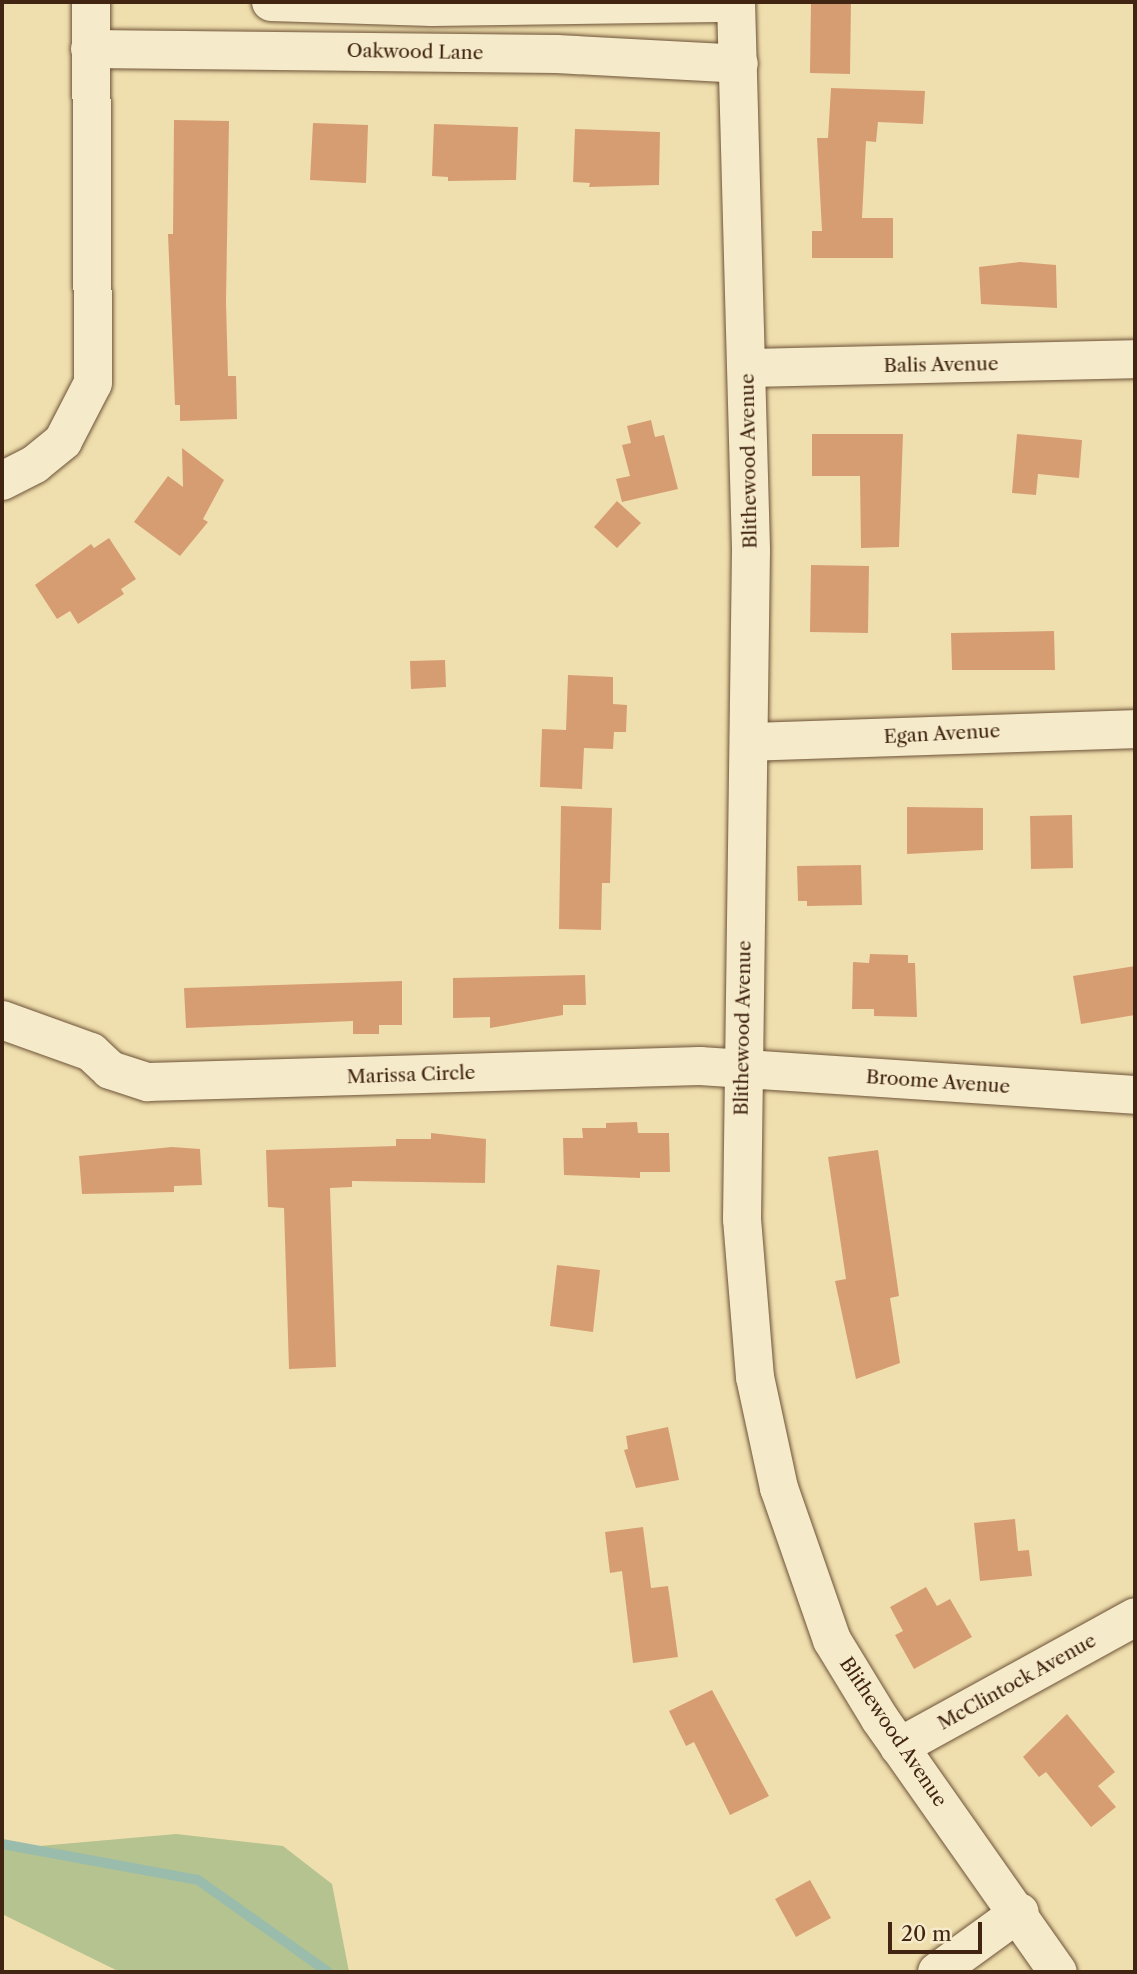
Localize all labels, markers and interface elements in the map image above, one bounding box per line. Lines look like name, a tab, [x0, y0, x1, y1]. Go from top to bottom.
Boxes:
street label: Oakwood Lane	[347, 39, 483, 65]
street label: Balis Avenue	[883, 353, 999, 377]
street label: Blithewood Avenue	[736, 373, 762, 549]
street label: Egan Avenue	[883, 720, 1001, 748]
street label: Blithewood Avenue	[730, 940, 756, 1116]
street label: Marissa Circle	[346, 1061, 476, 1089]
street label: Broome Avenue	[865, 1066, 1011, 1098]
street label: McClintock Avenue	[933, 1629, 1101, 1735]
street label: Blithewood Avenue	[834, 1653, 952, 1811]
scale bar	[892, 1908, 986, 1952]
text: 20 m	[901, 1921, 952, 1946]

